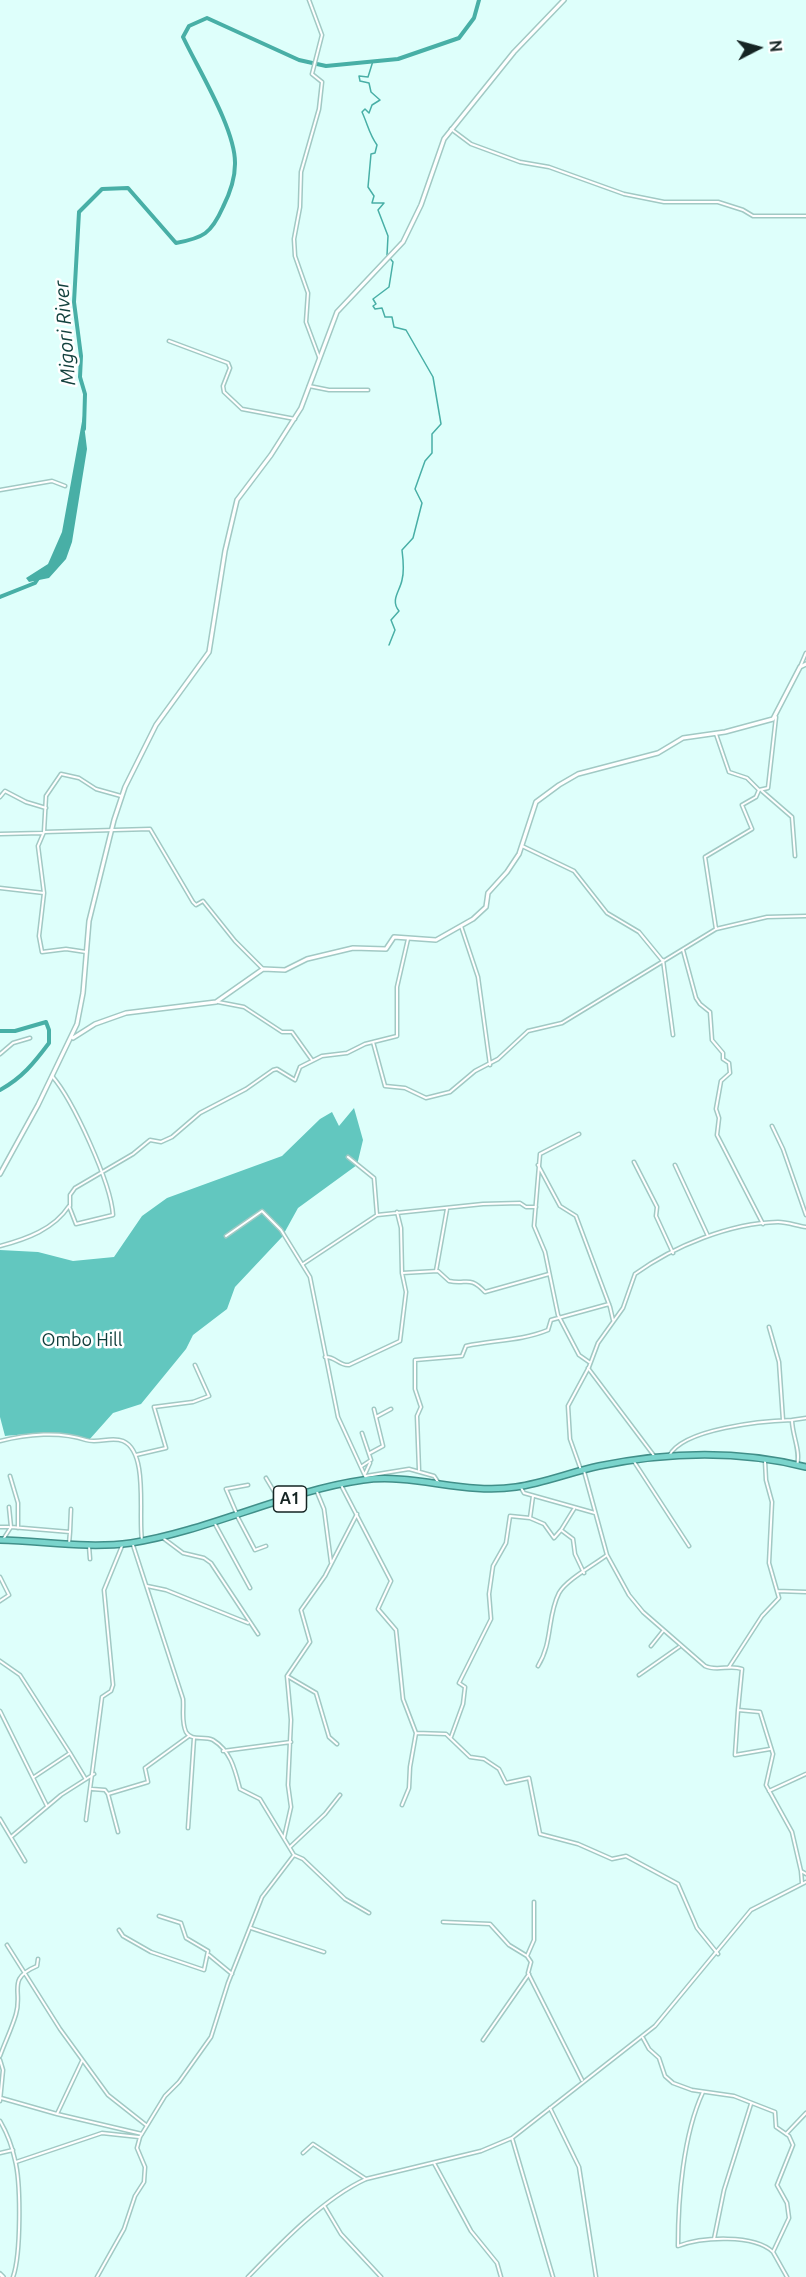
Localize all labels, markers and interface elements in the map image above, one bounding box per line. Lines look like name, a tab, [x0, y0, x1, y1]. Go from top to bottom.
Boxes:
north arrow	[728, 18, 788, 78]
text: N	[766, 39, 785, 53]
water label: Migori River	[49, 280, 81, 386]
park label: Ombo Hill	[41, 1329, 123, 1351]
road number: A1	[274, 1486, 306, 1512]

